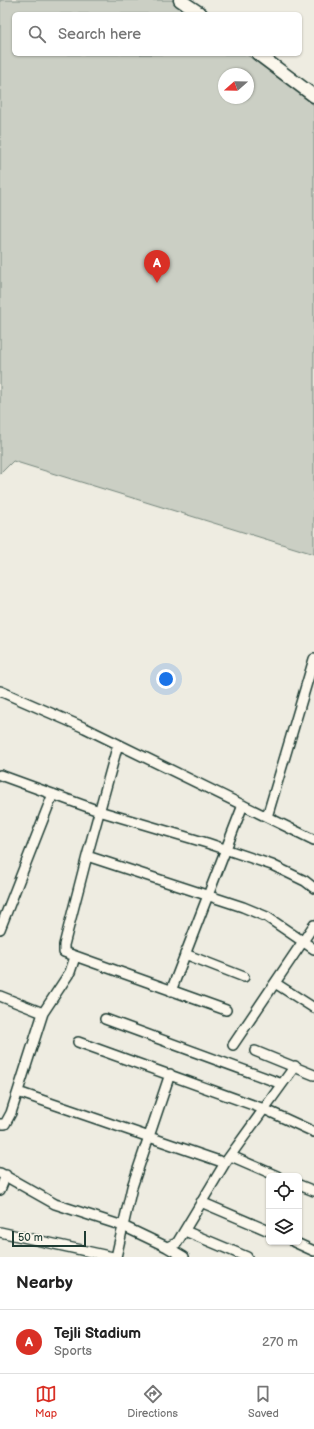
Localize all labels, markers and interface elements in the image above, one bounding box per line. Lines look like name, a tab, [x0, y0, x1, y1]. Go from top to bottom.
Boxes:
search box	[12, 12, 302, 56]
icon: search	[26, 23, 48, 45]
text: Search here	[58, 25, 141, 44]
north arrow	[218, 68, 254, 104]
pin: A	[144, 250, 170, 283]
your location	[156, 669, 176, 689]
map controls	[266, 1173, 302, 1245]
button: locate	[266, 1173, 302, 1209]
button: layers	[266, 1209, 302, 1245]
scale bar	[12, 1229, 86, 1248]
text: 50 m	[18, 1231, 43, 1244]
text: Nearby	[16, 1273, 73, 1293]
text: Tejli Stadium	[54, 1324, 141, 1343]
text: A	[25, 1334, 33, 1350]
text: 270 m	[262, 1334, 298, 1350]
text: Sports	[54, 1343, 92, 1359]
tab: Map	[35, 1383, 57, 1420]
tab: Directions	[127, 1383, 178, 1420]
tab: Saved	[248, 1383, 279, 1420]

